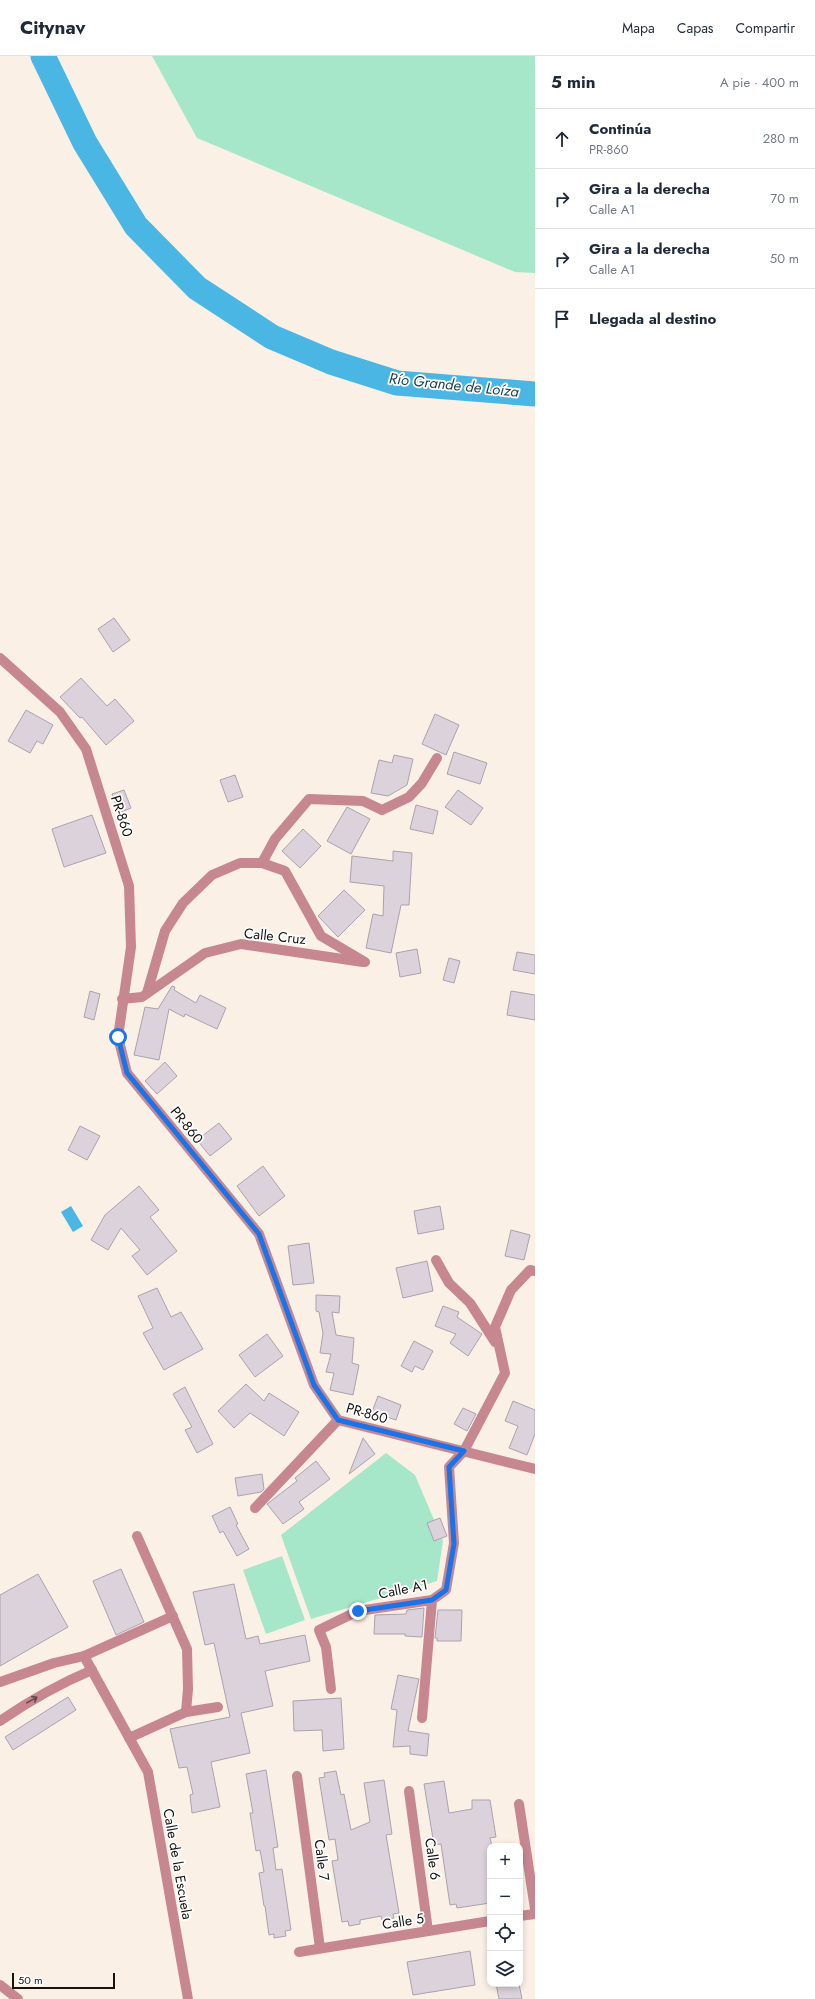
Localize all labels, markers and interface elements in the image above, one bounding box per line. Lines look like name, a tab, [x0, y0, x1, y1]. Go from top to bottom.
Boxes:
text: Citynav	[20, 14, 86, 41]
text: Mapa	[622, 18, 655, 38]
text: Capas	[677, 18, 714, 38]
text: Compartir	[736, 18, 795, 38]
text: 5 min	[551, 70, 595, 94]
text: A pie · 400 m	[720, 73, 799, 92]
text: Continúa	[589, 118, 651, 140]
icon: ahead	[551, 128, 573, 150]
text: 280 m	[763, 129, 799, 148]
text: PR-860	[589, 140, 629, 159]
text: Gira a la derecha	[589, 178, 710, 200]
icon: right	[551, 188, 573, 210]
text: 70 m	[770, 189, 799, 208]
text: Calle A1	[589, 200, 635, 219]
text: Gira a la derecha	[589, 238, 710, 260]
icon: right	[551, 248, 573, 270]
text: 50 m	[770, 249, 799, 268]
text: Calle A1	[589, 260, 635, 279]
icon: arrive	[551, 308, 573, 330]
text: Llegada al destino	[589, 308, 716, 330]
water label: Río Grande de Loíza	[388, 367, 521, 403]
street label: PR-860	[106, 793, 138, 839]
street label: Calle Cruz	[243, 923, 308, 949]
route start	[109, 1028, 127, 1046]
street label: PR-860	[166, 1102, 208, 1148]
street label: PR-860	[344, 1398, 390, 1428]
street label: Calle A1	[377, 1574, 429, 1604]
route end	[349, 1602, 367, 1620]
one-way arrow	[26, 1695, 38, 1703]
street label: Calle de la Escuela	[158, 1807, 198, 1921]
street label: Calle 6	[420, 1837, 446, 1881]
street label: Calle 7	[310, 1838, 335, 1882]
map controls	[487, 1843, 523, 1987]
button: +	[487, 1843, 523, 1879]
button: −	[487, 1879, 523, 1915]
street label: Calle 5	[381, 1908, 425, 1934]
button: locate	[487, 1915, 523, 1951]
button: layers	[487, 1951, 523, 1987]
scale bar	[12, 1971, 115, 1990]
text: 50 m	[18, 1972, 43, 1988]

